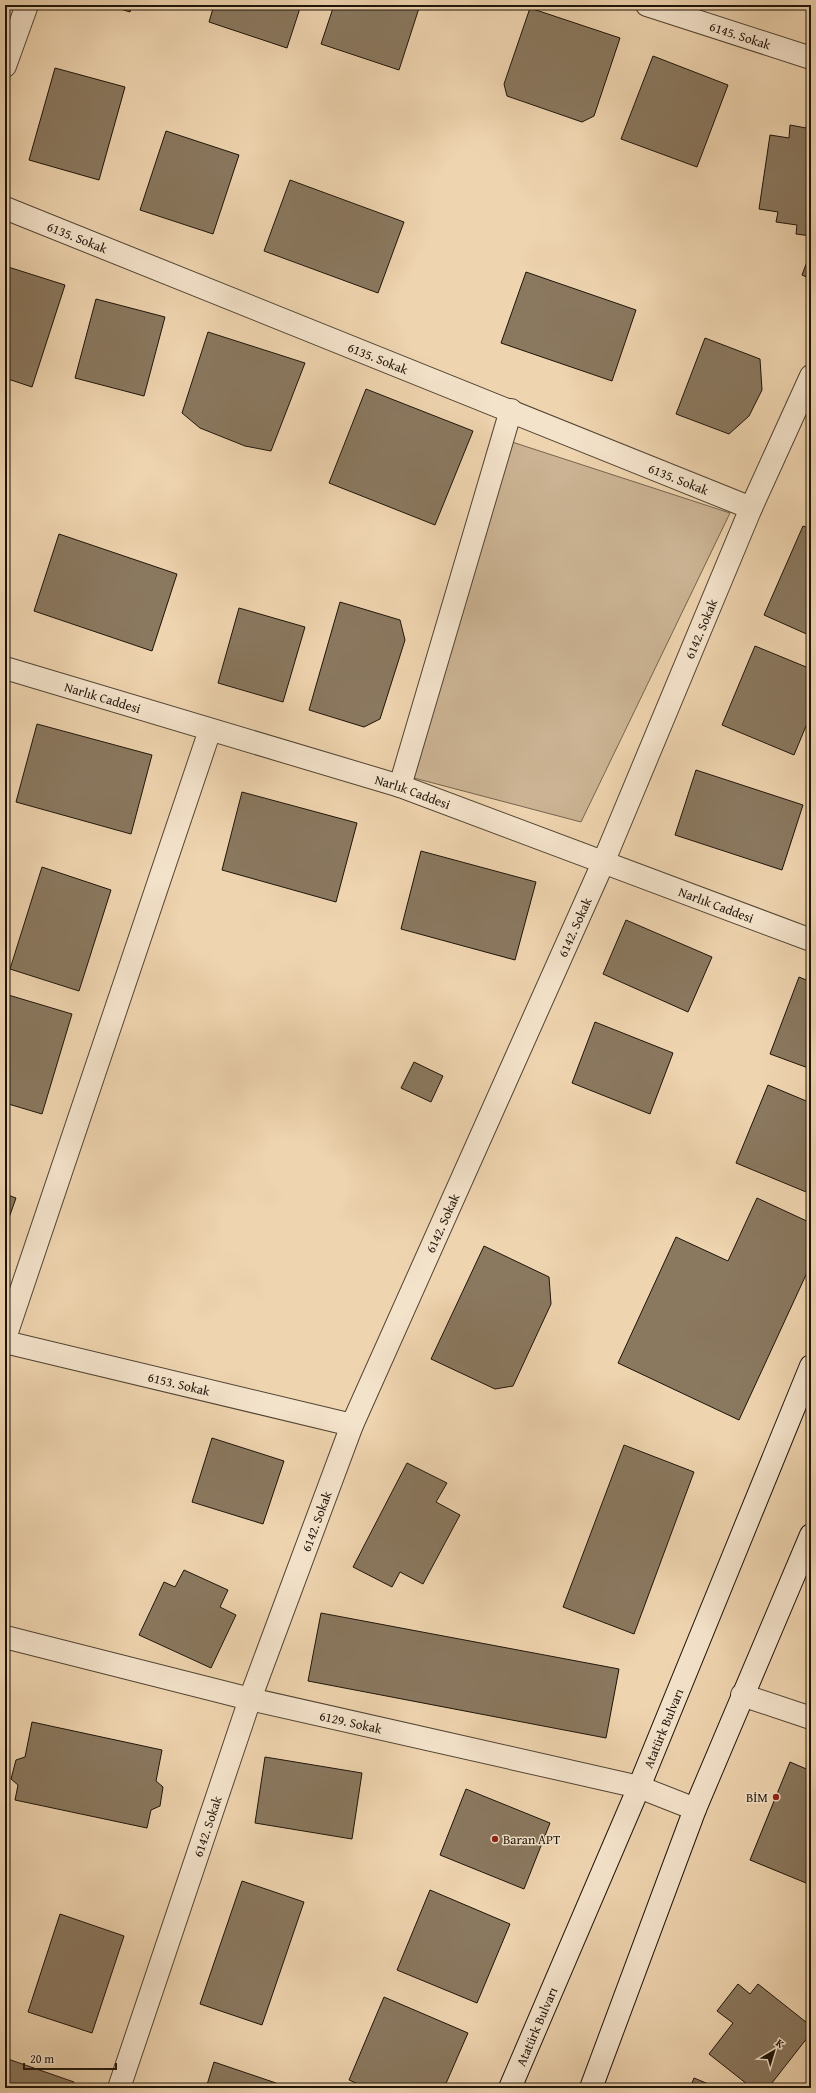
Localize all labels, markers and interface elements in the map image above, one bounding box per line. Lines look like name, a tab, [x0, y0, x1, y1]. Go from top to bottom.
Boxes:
street label: 6145. Sokak	[707, 16, 774, 54]
street label: 6135. Sokak	[44, 216, 111, 258]
street label: 6135. Sokak	[345, 337, 411, 379]
street label: 6135. Sokak	[646, 458, 712, 500]
street label: 6142. Sokak	[680, 596, 722, 662]
street label: Narlık Caddesi	[62, 677, 144, 718]
street label: Narlık Caddesi	[373, 770, 453, 814]
street label: Narlık Caddesi	[676, 882, 757, 927]
street label: 6142. Sokak	[553, 894, 596, 960]
street label: 6142. Sokak	[421, 1190, 464, 1256]
street label: 6153. Sokak	[146, 1367, 213, 1400]
street label: 6142. Sokak	[296, 1488, 336, 1554]
street label: Atatürk Bulvarı	[638, 1685, 688, 1771]
street label: 6129. Sokak	[318, 1706, 384, 1738]
place label: BİM	[746, 1788, 768, 1807]
marker: BİM	[771, 1792, 781, 1802]
street label: 6142. Sokak	[188, 1793, 226, 1860]
place label: Baran APT	[503, 1830, 561, 1849]
marker: Baran APT	[490, 1834, 500, 1844]
street label: Atatürk Bulvarı	[511, 1983, 562, 2069]
north arrow	[754, 2031, 794, 2071]
text: K	[772, 2035, 788, 2052]
scale bar	[24, 2045, 116, 2071]
text: 20 m	[30, 2050, 54, 2067]

